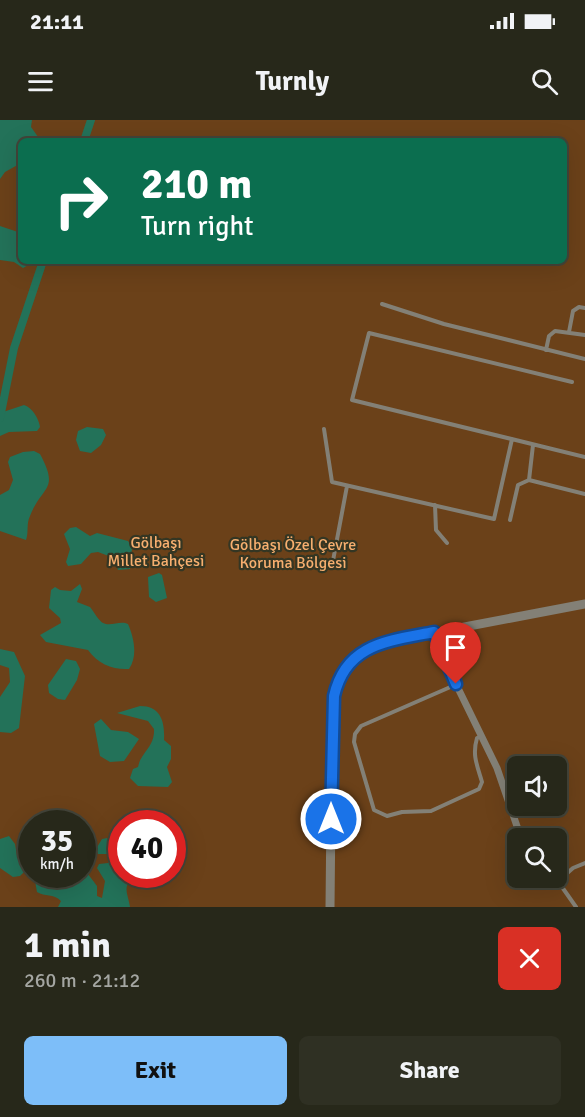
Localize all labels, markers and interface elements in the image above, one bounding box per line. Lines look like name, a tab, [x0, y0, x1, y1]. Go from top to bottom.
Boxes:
text: 21:11	[30, 8, 84, 35]
icon: menu	[24, 65, 57, 98]
text: Turnly	[256, 65, 329, 98]
icon: search	[528, 65, 561, 98]
text: 210 m	[141, 159, 252, 210]
icon: right	[42, 162, 120, 240]
text: Turn right	[141, 210, 254, 243]
park label: Gölbaşı Millet Bahçesi	[108, 533, 204, 571]
park label: Gölbaşı Özel Çevre Koruma Bölgesi	[230, 535, 356, 573]
pin	[430, 622, 481, 684]
icon: arrive	[439, 631, 472, 664]
map controls	[507, 756, 567, 888]
button: sound	[507, 756, 567, 816]
position arrow	[299, 787, 363, 851]
speed limit sign: 40	[108, 810, 186, 888]
text: 35	[41, 823, 73, 860]
button: search	[507, 828, 567, 888]
text: km/h	[40, 855, 74, 873]
text: 1 min	[24, 923, 111, 968]
button: close	[498, 927, 561, 990]
text: 260 m · 21:12	[24, 968, 140, 993]
button: Exit	[24, 1036, 287, 1105]
button: Share	[299, 1036, 561, 1105]

